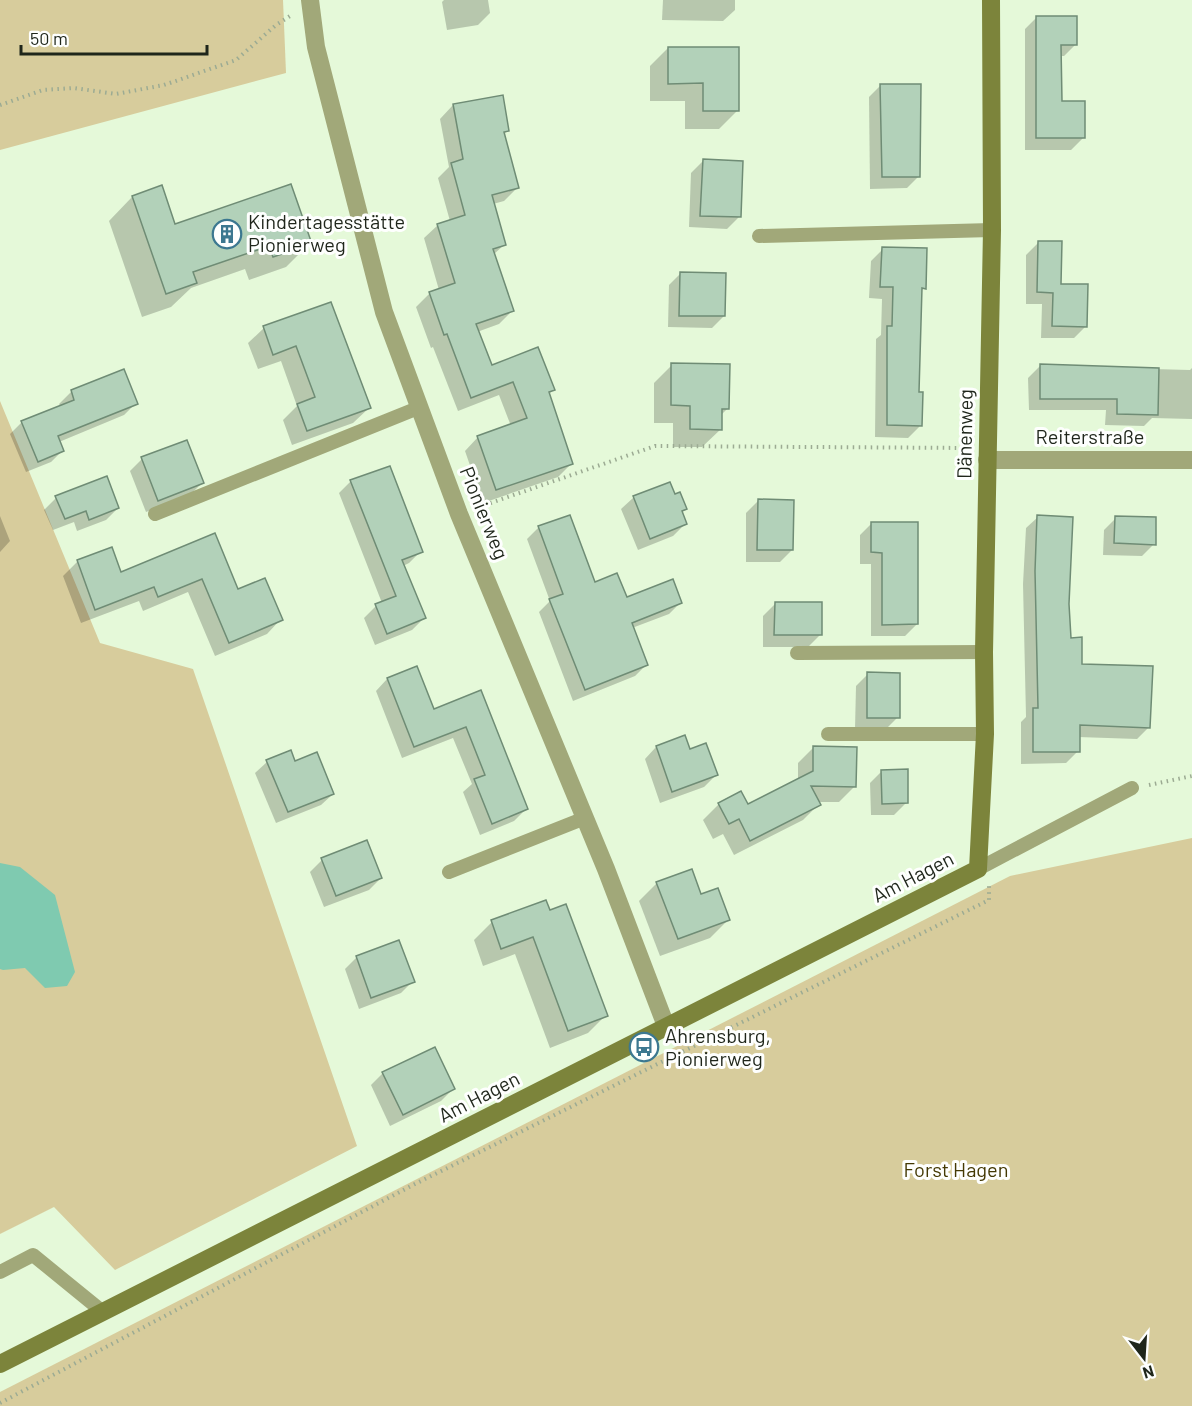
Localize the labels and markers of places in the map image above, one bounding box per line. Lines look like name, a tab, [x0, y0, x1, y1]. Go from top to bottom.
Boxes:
place label: Kindertagesstätte Pionierweg	[248, 209, 405, 256]
building icon: Kindertagesstätte Pionierweg	[211, 218, 243, 250]
place label: Ahrensburg, Pionierweg	[665, 1023, 771, 1070]
bus stop icon: Ahrensburg, Pionierweg	[628, 1031, 660, 1063]

